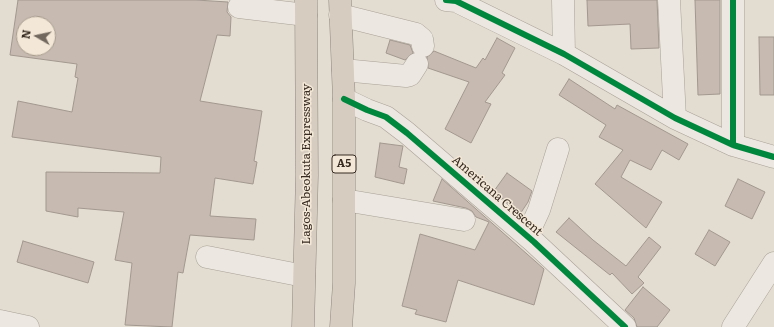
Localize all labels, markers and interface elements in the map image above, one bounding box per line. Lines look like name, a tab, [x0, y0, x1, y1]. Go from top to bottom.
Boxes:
north arrow	[16, 16, 56, 56]
text: N	[17, 28, 34, 40]
street label: Lagos-Abeokuta Expressway	[299, 84, 313, 244]
street label: Americana Crescent	[449, 153, 545, 239]
road number: A5	[332, 155, 356, 173]

